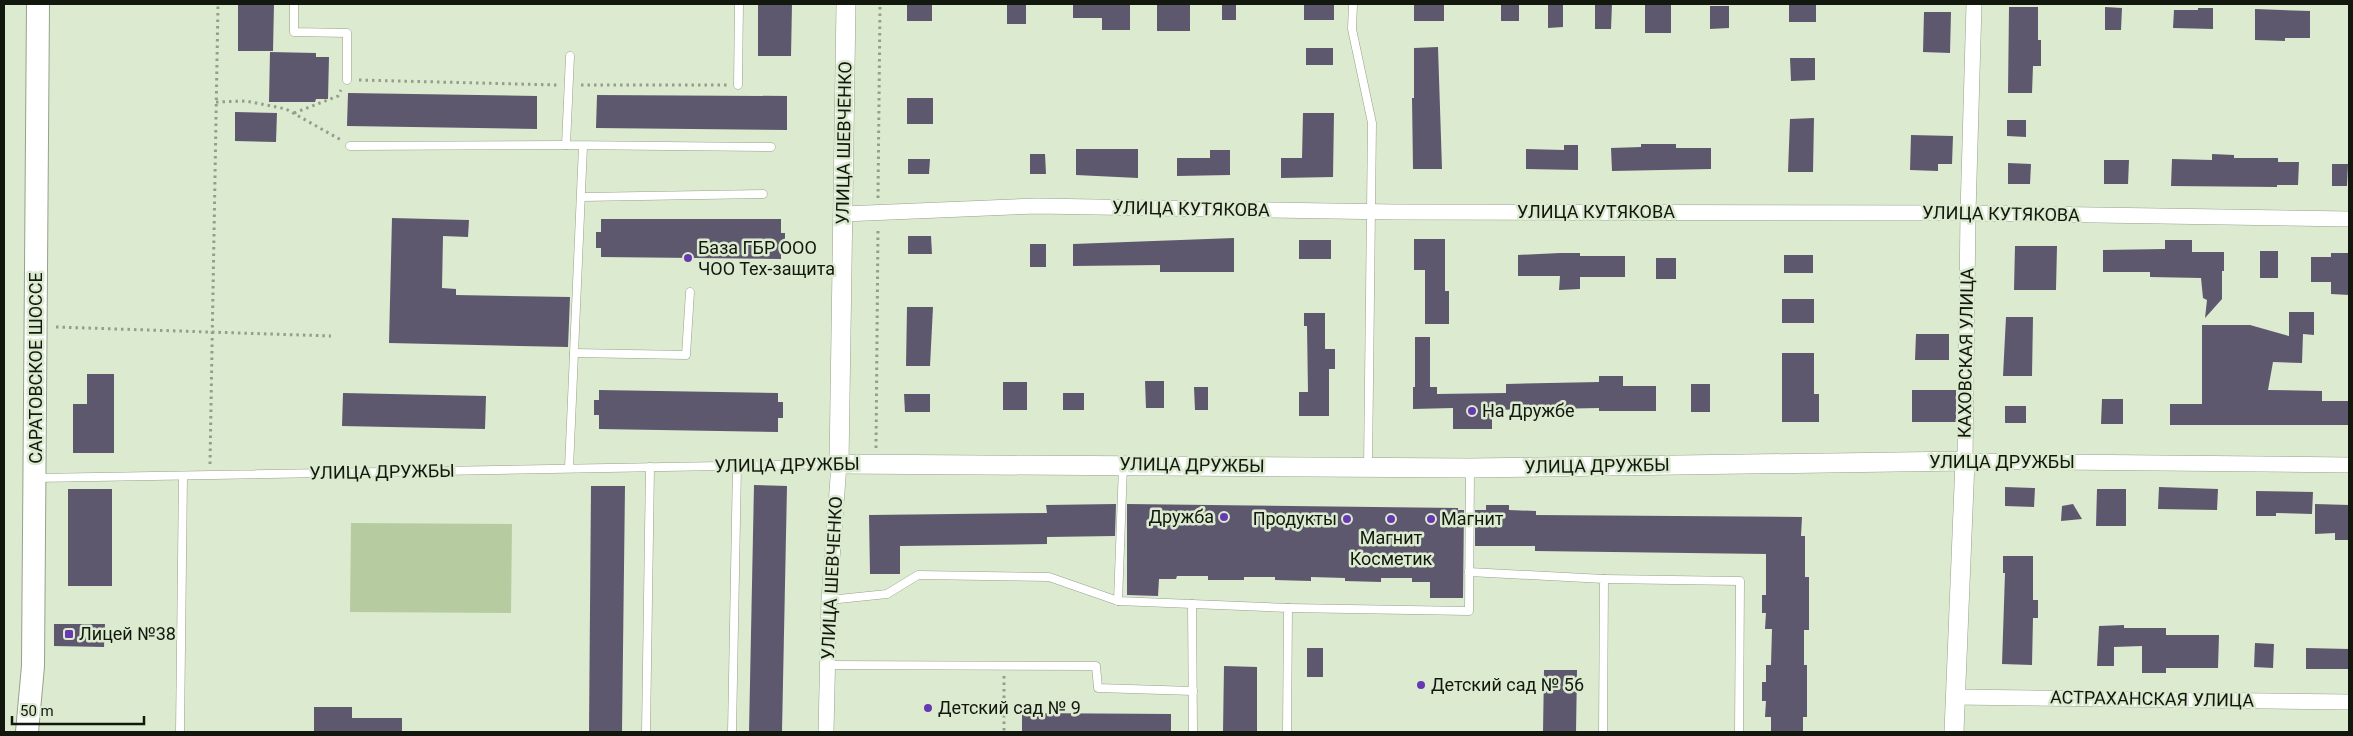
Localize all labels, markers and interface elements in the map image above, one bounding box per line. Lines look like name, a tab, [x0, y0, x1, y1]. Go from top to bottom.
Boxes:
street label: УЛИЦА ШЕВЧЕНКО	[832, 61, 855, 225]
street label: УЛИЦА КУТЯКОВА	[1112, 197, 1270, 220]
street label: УЛИЦА КУТЯКОВА	[1517, 201, 1675, 222]
street label: УЛИЦА КУТЯКОВА	[1922, 202, 2080, 225]
place label: База ГБР ООО ЧОО Тех-защита	[698, 237, 835, 279]
marker: База ГБР ООО ЧОО Тех-защита	[682, 252, 694, 264]
street label: КАХОВСКАЯ УЛИЦА	[1954, 267, 1977, 438]
street label: САРАТОВСКОЕ ШОССЕ	[25, 272, 46, 464]
place label: На Дружбе	[1482, 400, 1574, 421]
marker: На Дружбе	[1466, 405, 1478, 417]
street label: УЛИЦА ДРУЖБЫ	[1929, 451, 2075, 472]
street label: УЛИЦА ДРУЖБЫ	[714, 453, 860, 476]
street label: УЛИЦА ДРУЖБЫ	[1119, 453, 1265, 476]
street label: УЛИЦА ДРУЖБЫ	[1524, 454, 1670, 477]
street label: УЛИЦА ДРУЖБЫ	[309, 460, 455, 483]
street label: УЛИЦА ШЕВЧЕНКО	[817, 496, 846, 660]
place label: Дружба	[1148, 506, 1214, 527]
place label: Продукты	[1253, 508, 1337, 529]
place label: Магнит	[1441, 508, 1504, 529]
marker: Дружба	[1218, 511, 1230, 523]
marker: Продукты	[1341, 513, 1353, 525]
marker: Магнит Косметик	[1385, 513, 1397, 525]
marker: Магнит	[1425, 513, 1437, 525]
place label: Магнит Косметик	[1350, 527, 1433, 569]
place label: Лицей №38	[79, 623, 176, 644]
marker: Лицей №38	[63, 628, 75, 640]
place label: Детский сад № 56	[1431, 674, 1584, 695]
marker: Детский сад № 56	[1415, 679, 1427, 691]
street label: АСТРАХАНСКАЯ УЛИЦА	[2050, 686, 2254, 711]
scale bar	[12, 694, 145, 726]
place label: Детский сад № 9	[938, 697, 1081, 718]
text: 50 m	[20, 702, 54, 720]
marker: Детский сад № 9	[922, 702, 934, 714]

